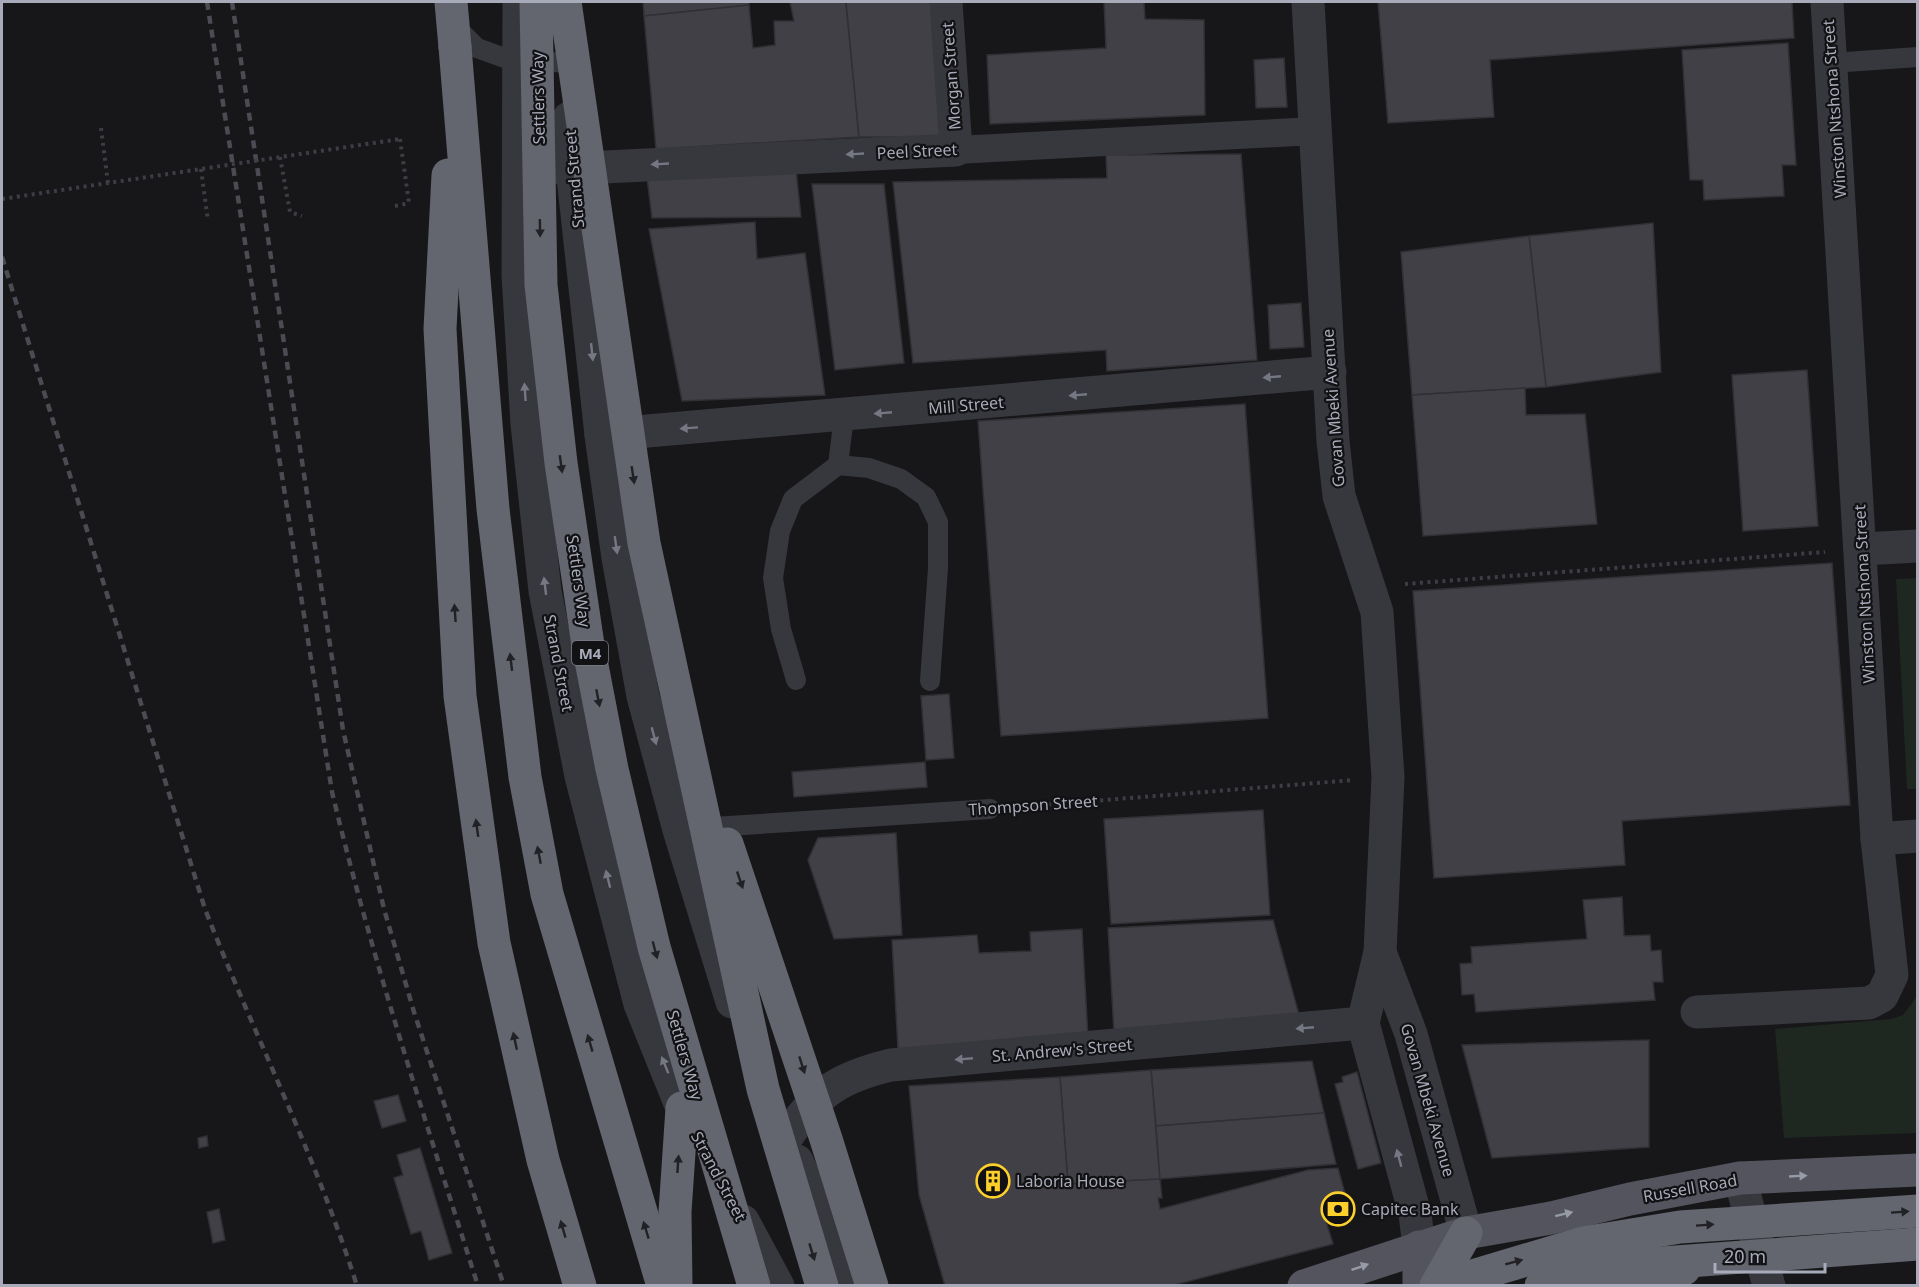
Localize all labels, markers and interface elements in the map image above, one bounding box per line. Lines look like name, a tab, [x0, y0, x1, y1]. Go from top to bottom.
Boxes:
street label: Winston Ntshona Street	[1817, 19, 1851, 199]
street label: Morgan Street	[936, 21, 966, 131]
street label: Settlers Way	[526, 51, 550, 145]
street label: Strand Street	[559, 129, 589, 229]
street label: Peel Street	[876, 138, 958, 164]
one-way arrow	[846, 150, 865, 159]
one-way arrow	[651, 159, 670, 168]
one-way arrow	[535, 218, 545, 237]
street label: Govan Mbeki Avenue	[1316, 328, 1350, 488]
one-way arrow	[587, 342, 597, 361]
one-way arrow	[1262, 372, 1281, 382]
one-way arrow	[520, 383, 530, 402]
one-way arrow	[1068, 390, 1087, 400]
street label: Mill Street	[927, 391, 1005, 419]
one-way arrow	[874, 408, 893, 418]
one-way arrow	[680, 423, 699, 433]
one-way arrow	[557, 454, 566, 473]
one-way arrow	[629, 466, 638, 485]
street label: Winston Ntshona Street	[1848, 504, 1880, 684]
street label: Settlers Way	[562, 534, 596, 629]
one-way arrow	[611, 536, 621, 555]
one-way arrow	[540, 577, 550, 596]
one-way arrow	[450, 604, 459, 623]
street label: Strand Street	[539, 613, 579, 714]
road number: M4	[572, 641, 608, 665]
one-way arrow	[506, 652, 516, 671]
one-way arrow	[594, 688, 603, 707]
one-way arrow	[650, 727, 659, 745]
street label: Thompson Street	[968, 790, 1098, 820]
one-way arrow	[472, 818, 481, 837]
one-way arrow	[534, 845, 543, 864]
one-way arrow	[602, 870, 612, 889]
one-way arrow	[736, 872, 745, 890]
one-way arrow	[650, 940, 660, 959]
street label: Settlers Way	[662, 1007, 709, 1103]
street label: Govan Mbeki Avenue	[1396, 1021, 1460, 1179]
one-way arrow	[1295, 1023, 1314, 1033]
one-way arrow	[509, 1031, 519, 1050]
street label: St. Andrew's Street	[991, 1033, 1133, 1067]
one-way arrow	[585, 1034, 594, 1052]
one-way arrow	[954, 1054, 973, 1064]
one-way arrow	[660, 1056, 670, 1074]
one-way arrow	[797, 1056, 807, 1074]
street label: Strand Street	[686, 1127, 752, 1225]
one-way arrow	[1394, 1149, 1404, 1167]
one-way arrow	[673, 1155, 683, 1174]
building icon: Laboria House	[975, 1163, 1011, 1199]
street label: Russell Road	[1641, 1169, 1739, 1207]
place label: Laboria House	[1016, 1170, 1125, 1192]
one-way arrow	[1789, 1171, 1808, 1180]
bank icon: Capitec Bank	[1320, 1191, 1356, 1227]
place label: Capitec Bank	[1361, 1198, 1459, 1220]
one-way arrow	[1891, 1207, 1910, 1216]
one-way arrow	[1555, 1209, 1574, 1219]
one-way arrow	[558, 1220, 567, 1238]
one-way arrow	[1696, 1220, 1715, 1230]
one-way arrow	[641, 1221, 650, 1239]
scale bar	[1715, 1236, 1824, 1274]
one-way arrow	[808, 1244, 817, 1262]
text: 20 m	[1724, 1244, 1766, 1268]
one-way arrow	[1505, 1256, 1523, 1266]
one-way arrow	[1351, 1261, 1369, 1271]

